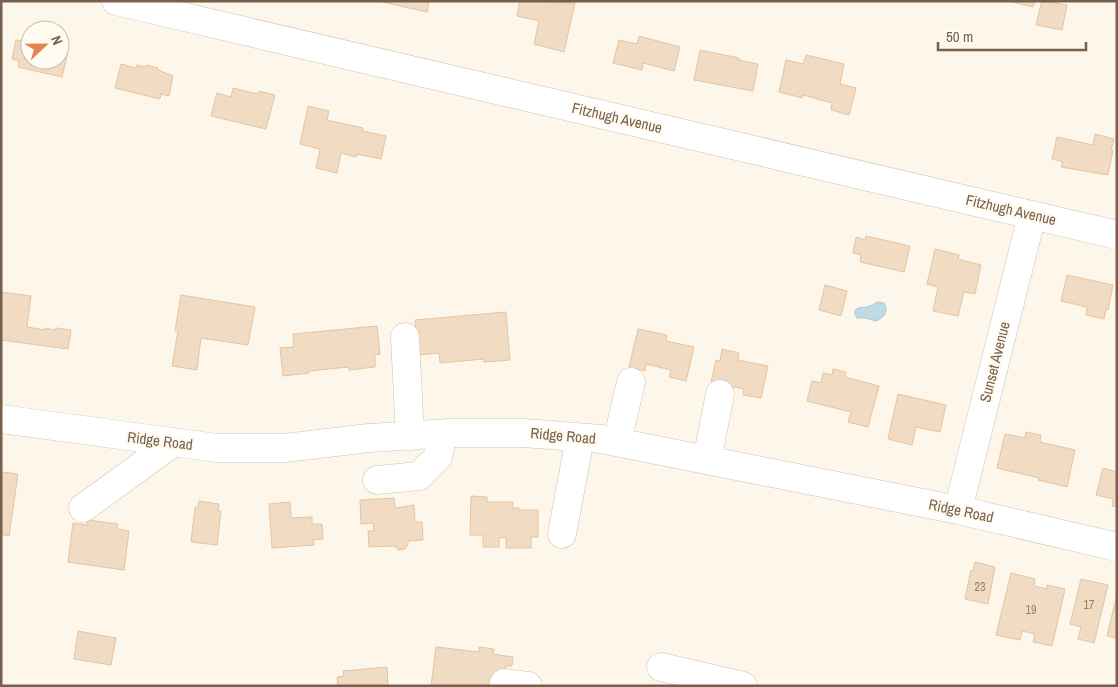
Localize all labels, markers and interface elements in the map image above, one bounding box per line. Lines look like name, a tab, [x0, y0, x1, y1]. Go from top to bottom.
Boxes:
north arrow	[20, 20, 70, 70]
scale bar	[938, 20, 1086, 52]
text: 50 m	[946, 26, 973, 47]
text: N	[47, 33, 67, 47]
street label: Fitzhugh Avenue	[570, 97, 665, 138]
street label: Fitzhugh Avenue	[964, 189, 1059, 230]
street label: Sunset Avenue	[974, 319, 1015, 404]
street label: Ridge Road	[529, 422, 597, 449]
street label: Ridge Road	[126, 426, 194, 455]
street label: Ridge Road	[927, 493, 995, 528]
house number: 23	[975, 579, 985, 595]
house number: 17	[1084, 597, 1095, 613]
house number: 19	[1026, 602, 1036, 618]

